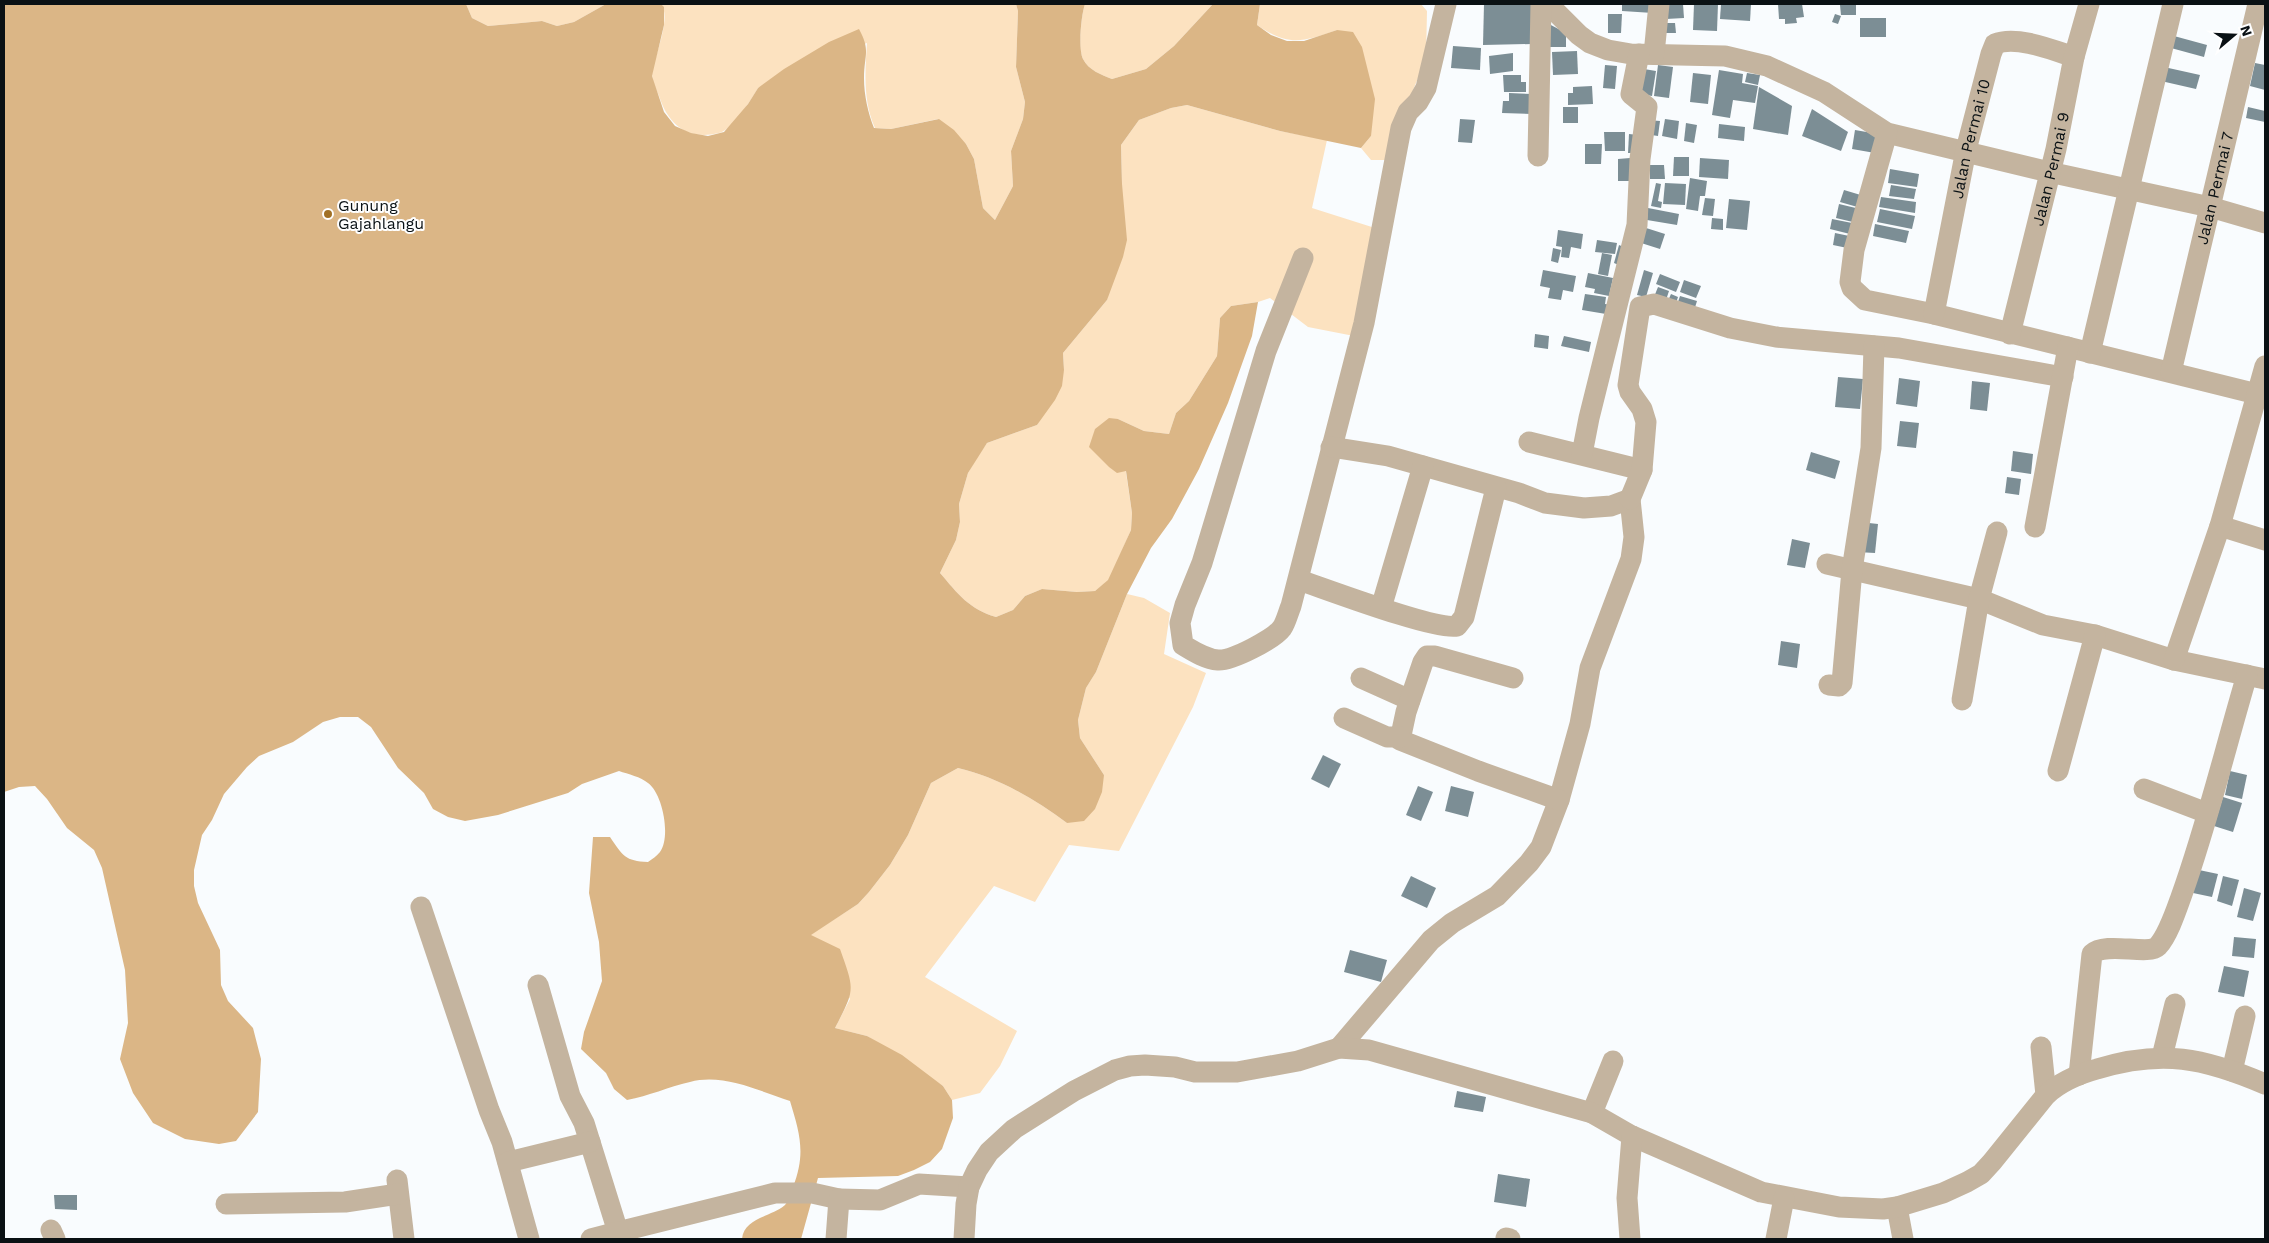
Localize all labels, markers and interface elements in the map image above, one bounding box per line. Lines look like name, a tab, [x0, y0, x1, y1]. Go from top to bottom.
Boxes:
north arrow	[2209, 10, 2259, 60]
text: N	[2237, 23, 2256, 38]
street label: Jalan Permai 10	[1947, 77, 1994, 200]
street label: Jalan Permai 9	[2028, 110, 2073, 228]
street label: Jalan Permai 7	[2192, 130, 2237, 246]
place label: Gunung Gajahlangu	[338, 196, 424, 233]
marker: Gunung Gajahlangu	[322, 208, 334, 220]

